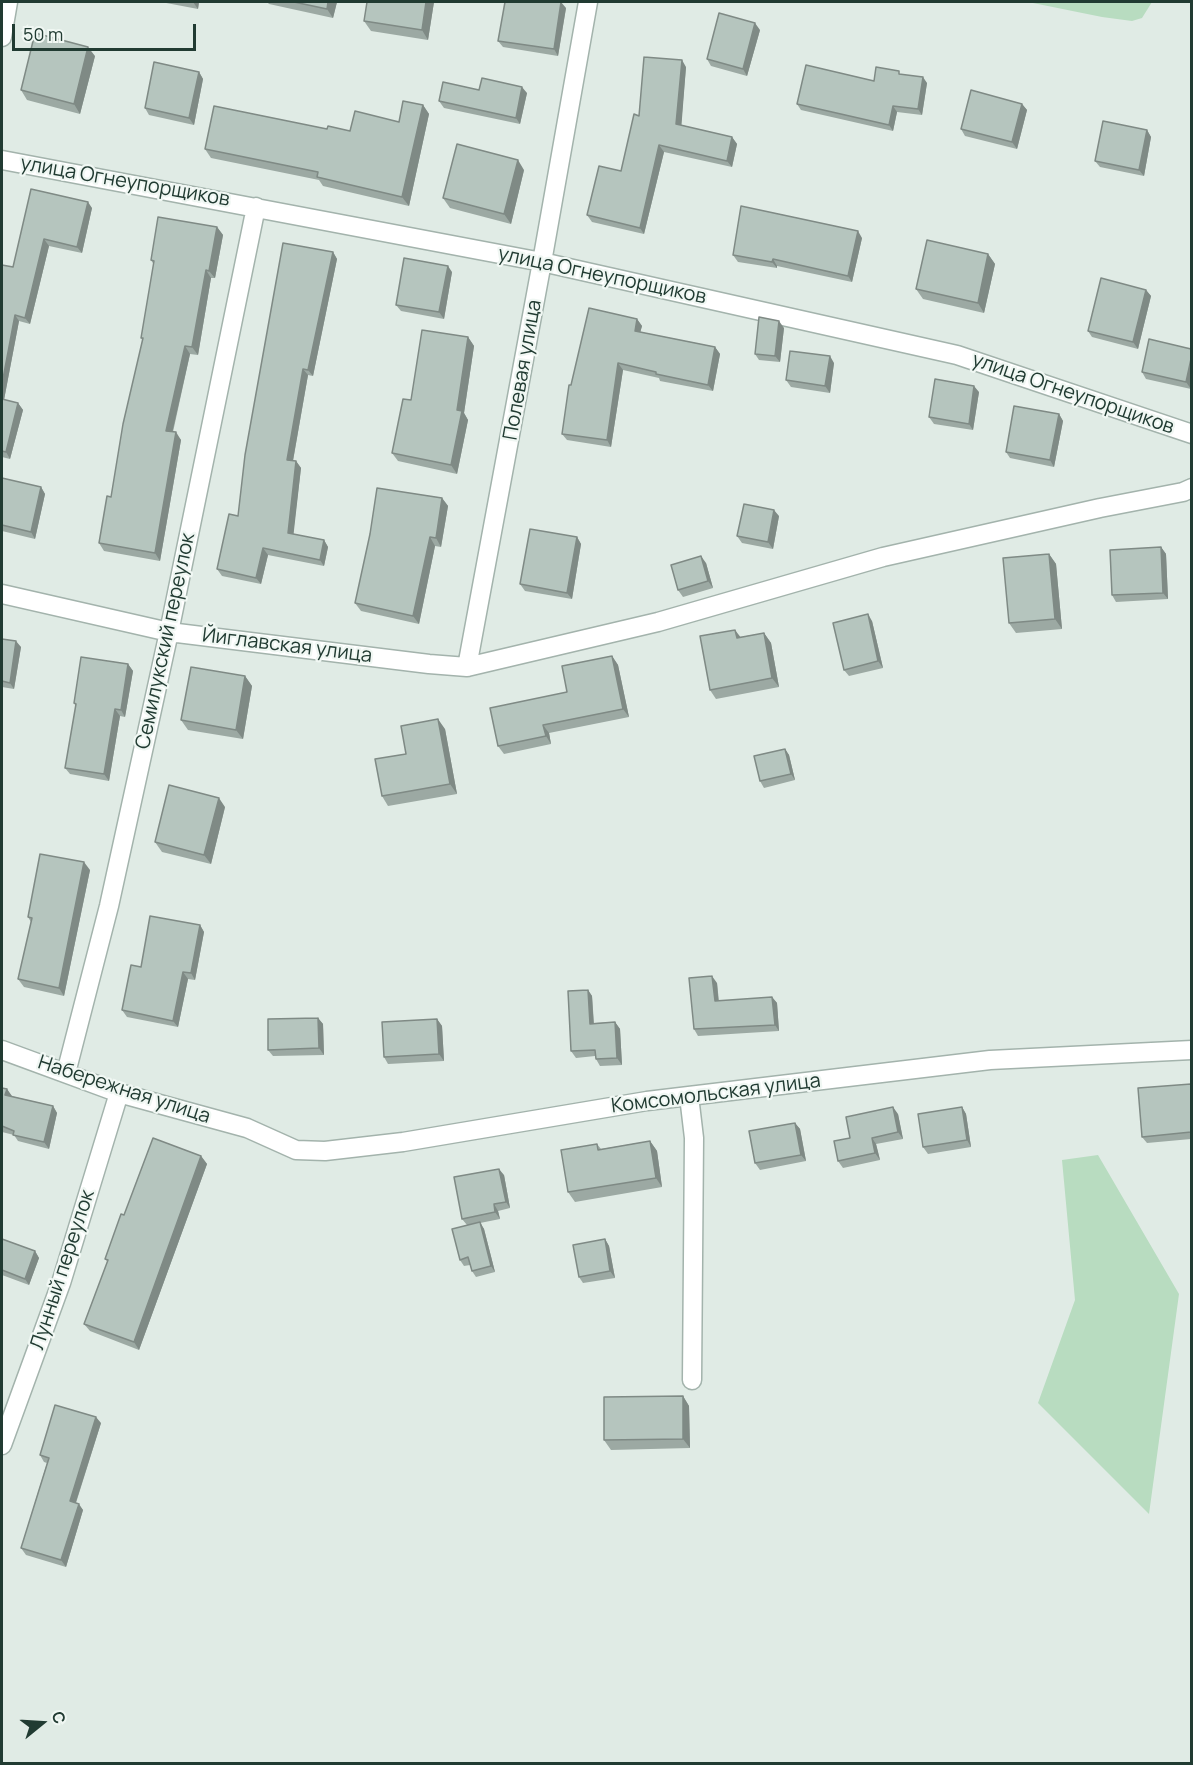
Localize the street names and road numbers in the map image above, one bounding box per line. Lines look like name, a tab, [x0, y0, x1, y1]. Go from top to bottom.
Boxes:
street label: улица Огнеупорщиков	[18, 152, 232, 212]
street label: улица Огнеупорщиков	[496, 242, 708, 310]
street label: Полевая улица	[499, 298, 547, 442]
street label: улица Огнеупорщиков	[969, 348, 1177, 440]
street label: Семилукский переулок	[131, 531, 201, 751]
street label: Йиглавская улица	[201, 624, 373, 668]
street label: Набережная улица	[35, 1051, 213, 1129]
street label: Комсомольская улица	[610, 1069, 822, 1119]
street label: Лунный переулок	[26, 1187, 100, 1353]

